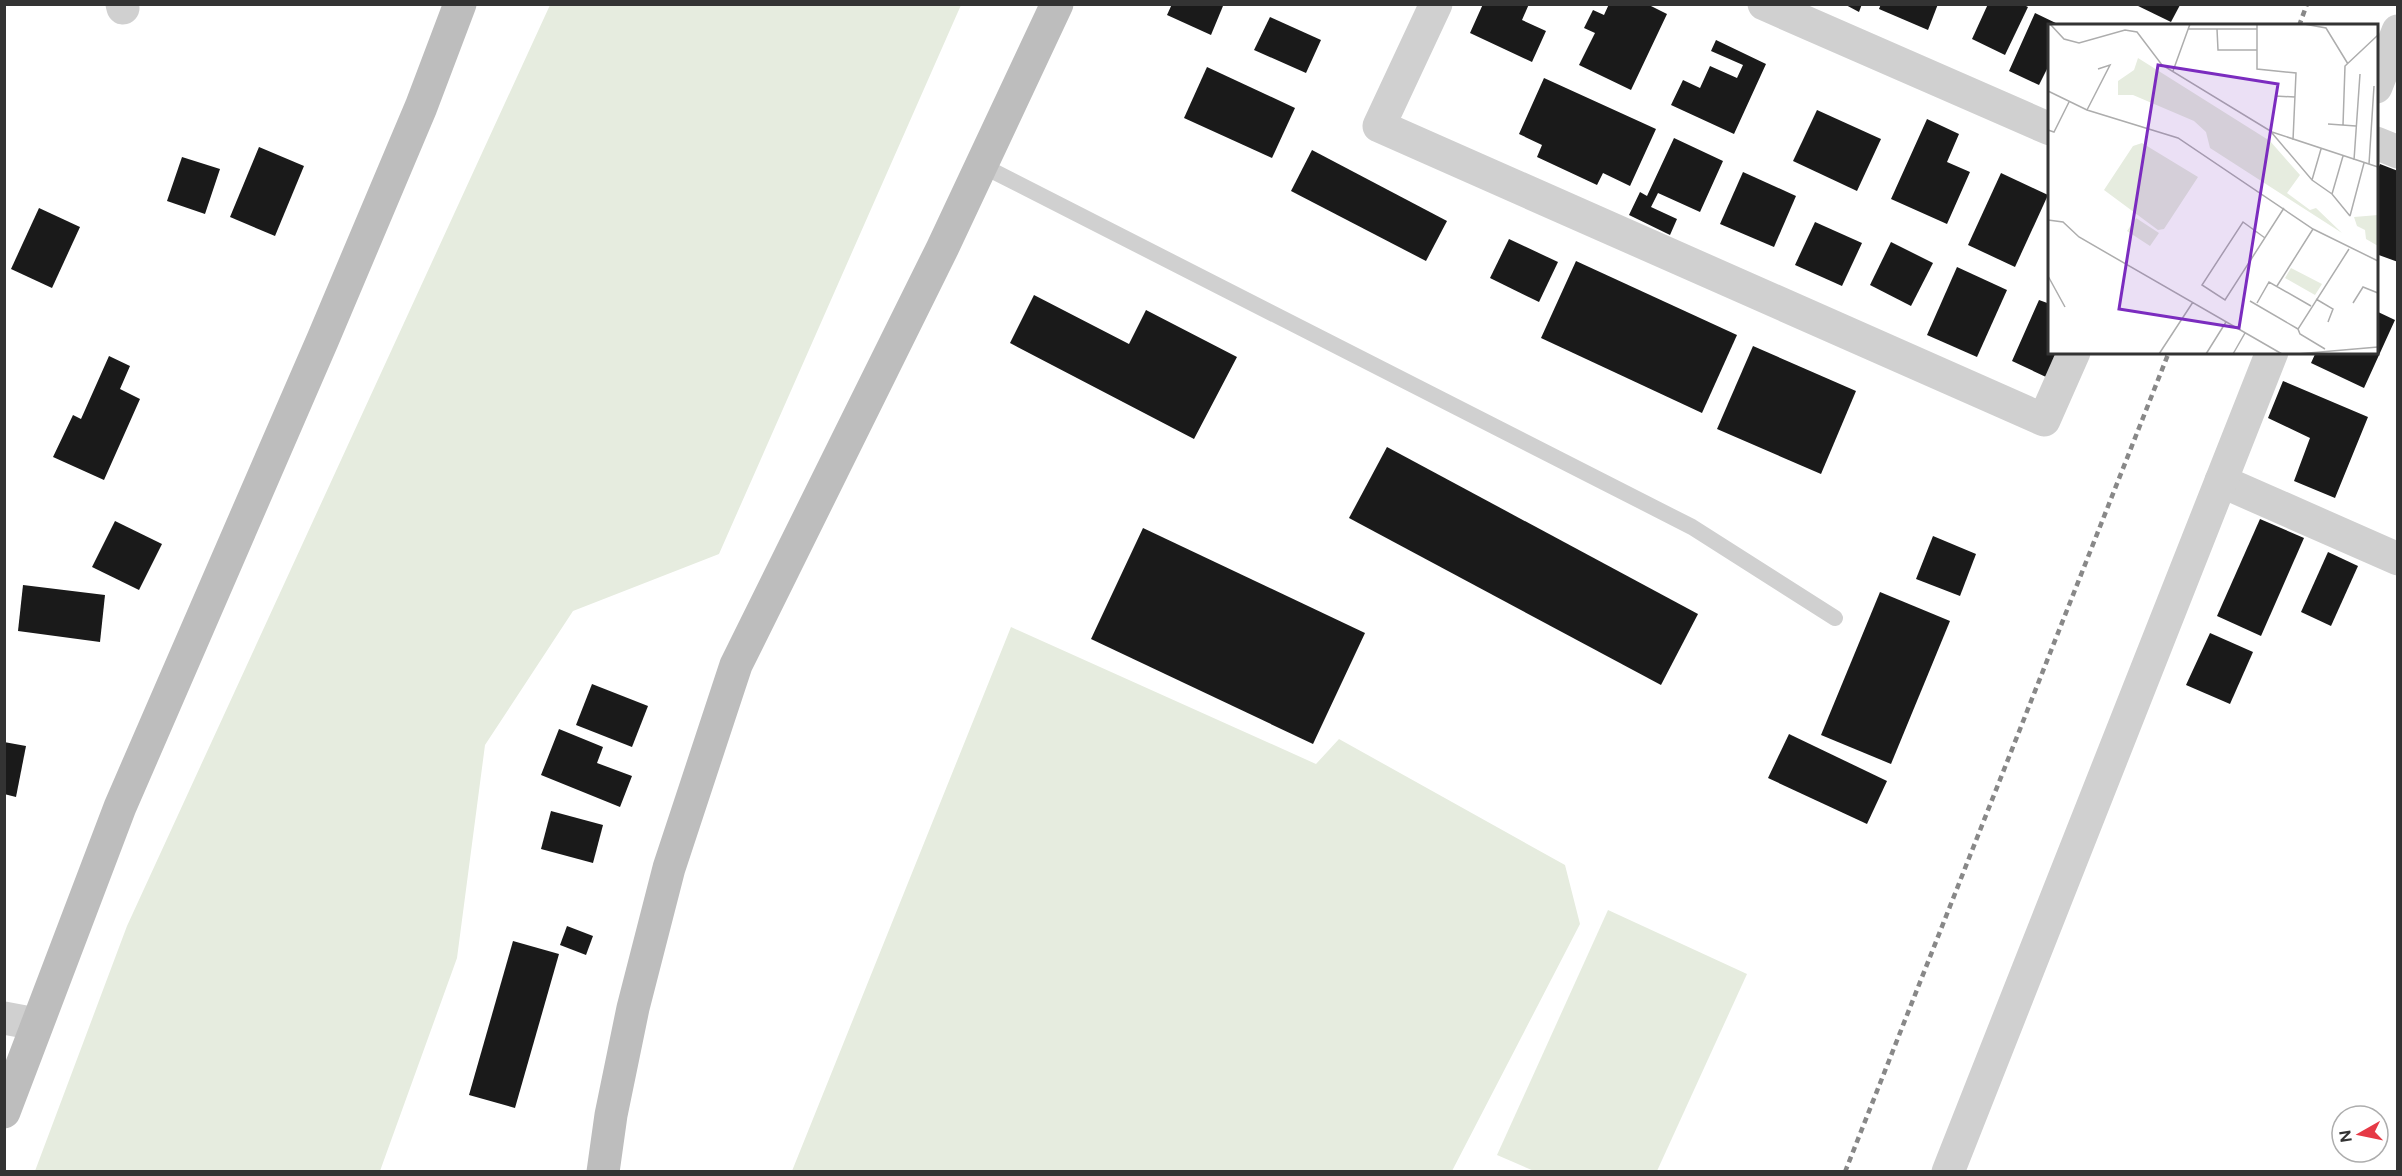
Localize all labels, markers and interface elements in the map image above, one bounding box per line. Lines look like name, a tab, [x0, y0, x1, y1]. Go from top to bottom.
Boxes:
inset map	[2048, 24, 2378, 354]
north arrow	[2330, 1104, 2390, 1164]
text: N	[2335, 1129, 2356, 1144]

